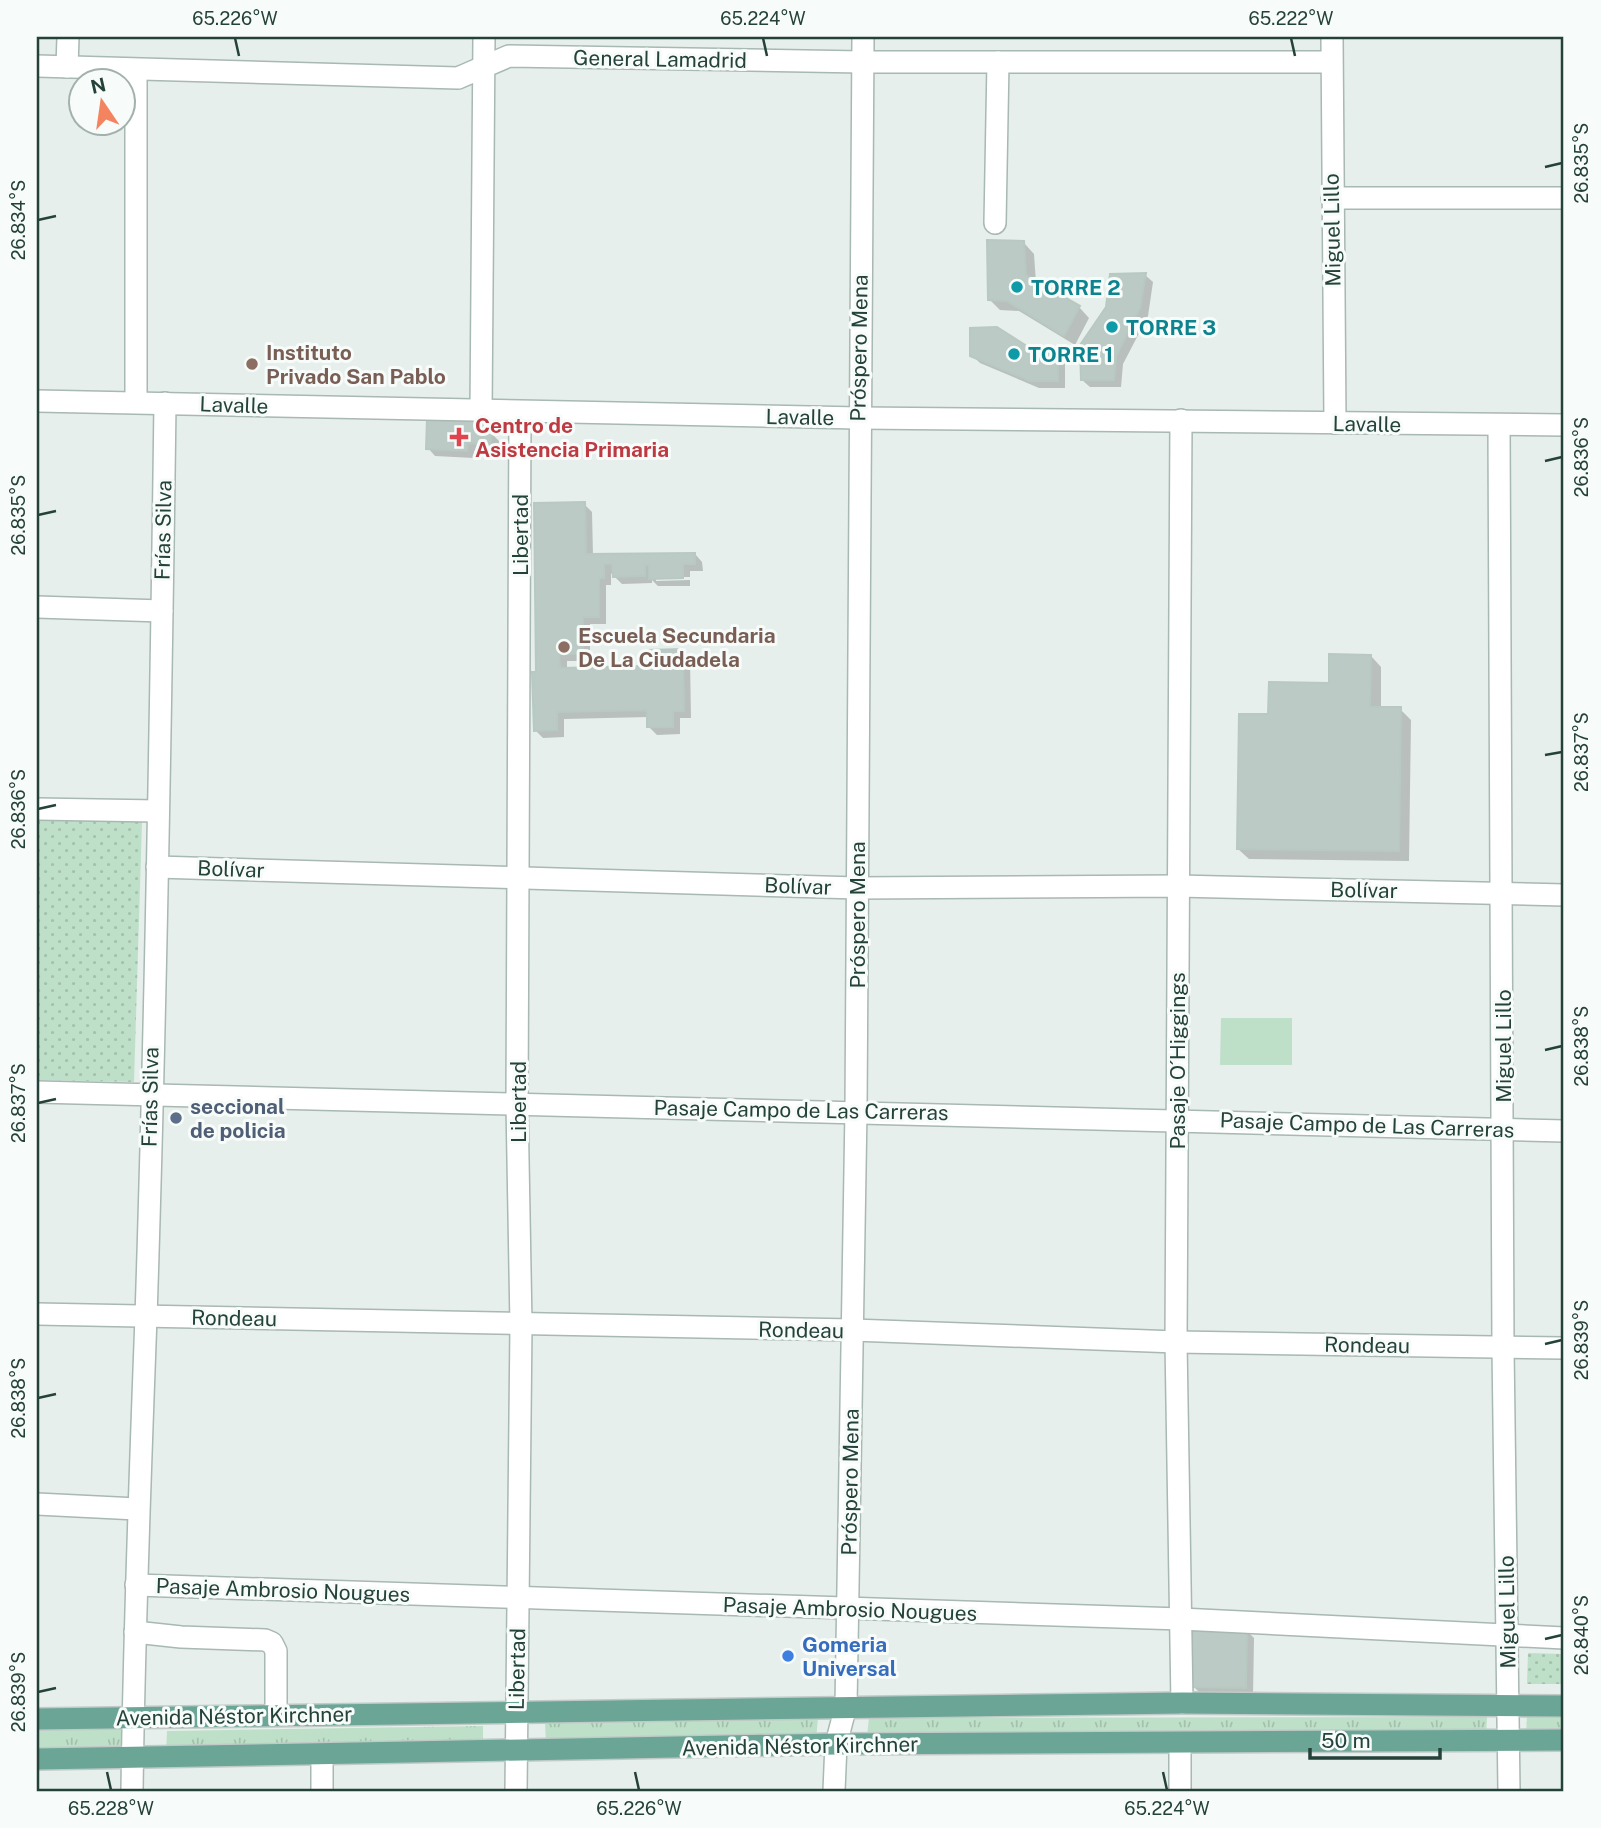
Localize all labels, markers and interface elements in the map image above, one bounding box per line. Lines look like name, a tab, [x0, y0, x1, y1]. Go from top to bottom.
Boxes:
text: 65.226°W	[192, 8, 278, 29]
text: 65.224°W	[720, 8, 806, 29]
text: 65.222°W	[1249, 8, 1333, 29]
street label: General Lamadrid	[573, 45, 747, 73]
north arrow	[66, 66, 136, 136]
text: N	[88, 73, 108, 98]
text: 26.835°S	[1571, 123, 1592, 203]
street label: Miguel Lillo	[1319, 173, 1345, 287]
text: 26.834°S	[8, 180, 29, 260]
street label: Próspero Mena	[845, 274, 873, 422]
place label: TORRE 2	[1031, 275, 1120, 300]
marker: TORRE 2	[1009, 279, 1025, 295]
place label: TORRE 3	[1126, 315, 1216, 340]
marker: TORRE 3	[1104, 319, 1120, 335]
place label: Instituto Privado San Pablo	[266, 340, 446, 389]
place label: TORRE 1	[1028, 342, 1113, 367]
marker: TORRE 1	[1006, 346, 1022, 362]
marker: Instituto Privado San Pablo	[244, 356, 260, 372]
street label: Lavalle	[199, 391, 269, 419]
street label: Lavalle	[765, 404, 835, 430]
street label: Lavalle	[1332, 411, 1402, 437]
place label: Centro de Asistencia Primaria	[475, 413, 669, 462]
text: 26.836°S	[1571, 417, 1592, 497]
marker: Centro de Asistencia Primaria	[449, 427, 469, 447]
text: 26.835°S	[8, 475, 29, 555]
street label: Frías Silva	[150, 480, 176, 580]
street label: Libertad	[508, 494, 533, 576]
place label: Escuela Secundaria De La Ciudadela	[578, 623, 776, 672]
marker: Escuela Secundaria De La Ciudadela	[556, 639, 572, 655]
text: 26.837°S	[1571, 712, 1592, 792]
text: 26.836°S	[8, 769, 29, 849]
street label: Próspero Mena	[845, 841, 870, 989]
street label: Bolívar	[197, 855, 265, 883]
street label: Bolívar	[764, 872, 832, 900]
street label: Bolívar	[1330, 877, 1398, 903]
street label: Pasaje O´Higgings	[1165, 972, 1190, 1150]
street label: Miguel Lillo	[1491, 989, 1516, 1103]
text: 26.838°S	[1571, 1006, 1592, 1086]
street label: Frías Silva	[137, 1047, 163, 1147]
street label: Libertad	[506, 1061, 531, 1143]
text: 26.837°S	[8, 1063, 29, 1143]
place label: seccional de policia	[190, 1094, 286, 1143]
street label: Pasaje Campo de Las Carreras	[653, 1095, 949, 1125]
street label: Pasaje Campo de Las Carreras	[1219, 1107, 1515, 1143]
marker: seccional de policia	[168, 1110, 184, 1126]
text: 26.839°S	[1571, 1300, 1592, 1380]
street label: Rondeau	[191, 1305, 277, 1331]
street label: Rondeau	[758, 1317, 844, 1343]
street label: Rondeau	[1324, 1332, 1410, 1358]
text: 26.838°S	[8, 1358, 29, 1438]
street label: Próspero Mena	[836, 1408, 864, 1556]
street label: Miguel Lillo	[1494, 1555, 1520, 1669]
street label: Pasaje Ambrosio Nougues	[155, 1573, 411, 1607]
street label: Pasaje Ambrosio Nougues	[722, 1592, 978, 1626]
text: 26.840°S	[1571, 1595, 1592, 1675]
street label: Libertad	[504, 1628, 530, 1710]
place label: Gomeria Universal	[802, 1632, 897, 1681]
marker: Gomeria Universal	[780, 1648, 796, 1664]
text: 26.839°S	[8, 1652, 29, 1732]
street label: Avenida Néstor Kirchner	[115, 1701, 353, 1731]
scale bar	[1310, 1716, 1440, 1760]
text: 50 m	[1321, 1728, 1371, 1753]
street label: Avenida Néstor Kirchner	[681, 1731, 919, 1761]
text: 65.228°W	[68, 1798, 154, 1819]
text: 65.226°W	[596, 1798, 682, 1819]
text: 65.224°W	[1124, 1798, 1210, 1819]

